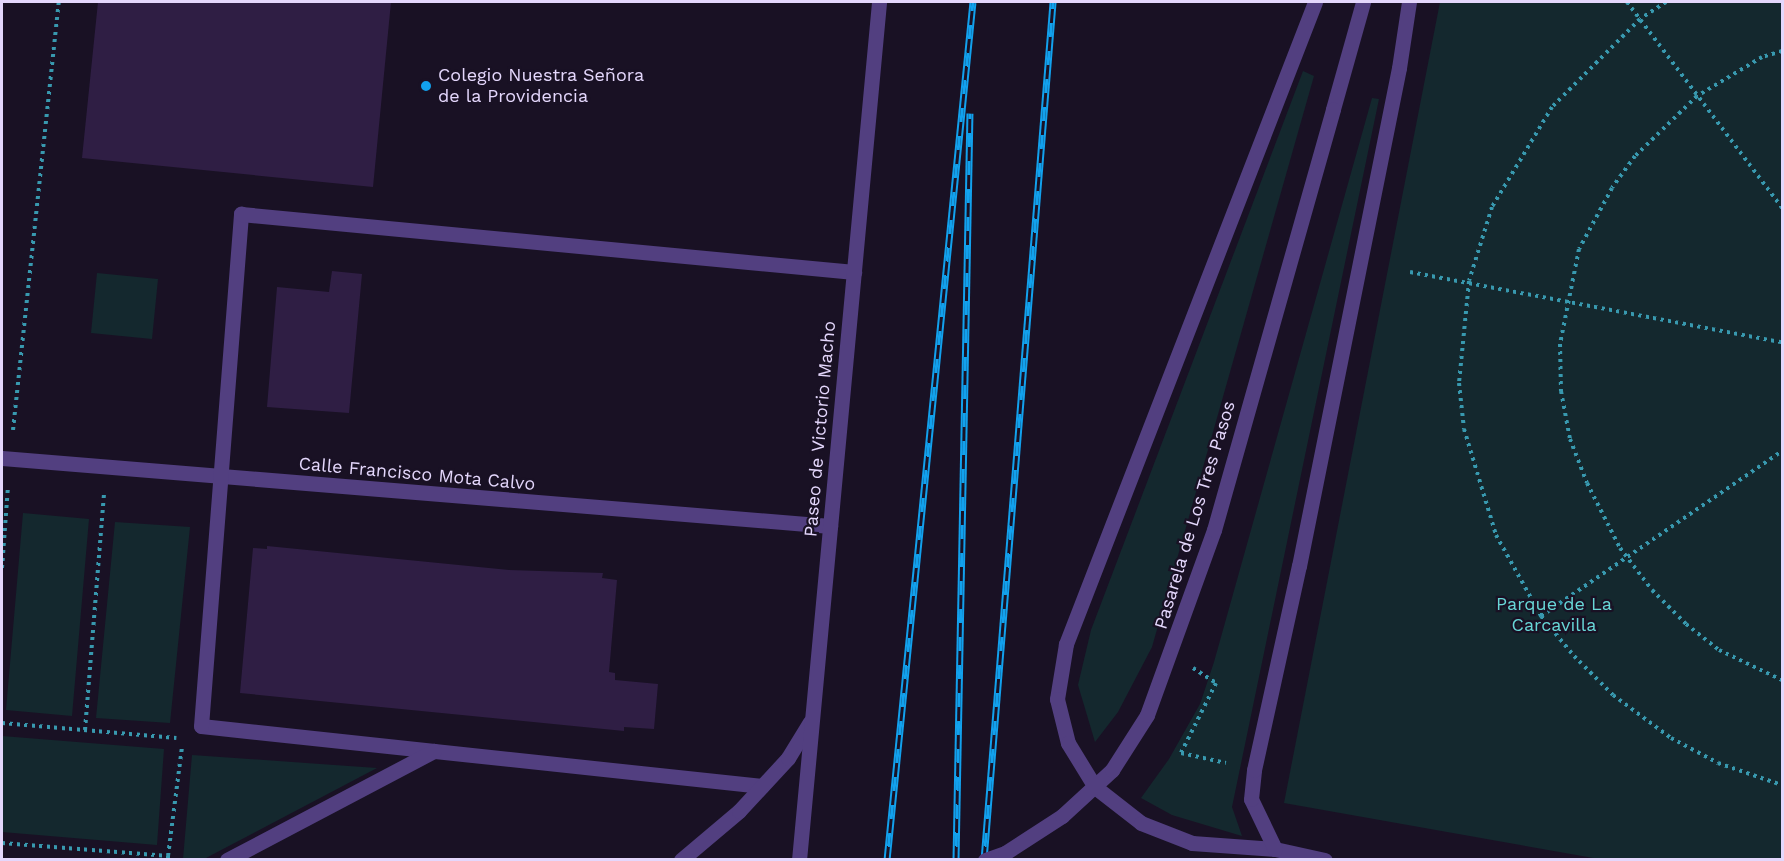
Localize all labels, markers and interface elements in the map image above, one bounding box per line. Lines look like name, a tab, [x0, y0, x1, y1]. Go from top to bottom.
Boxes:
place label: Colegio Nuestra Señora de la Providencia	[438, 65, 644, 107]
marker: Colegio Nuestra Señora de la Providencia	[419, 79, 433, 93]
street label: Paseo de Victorio Macho	[800, 320, 840, 538]
street label: Pasarela de Los Tres Pasos	[1150, 398, 1240, 632]
street label: Calle Francisco Mota Calvo	[298, 453, 536, 495]
park label: Parque de La Carcavilla	[1496, 594, 1612, 636]

